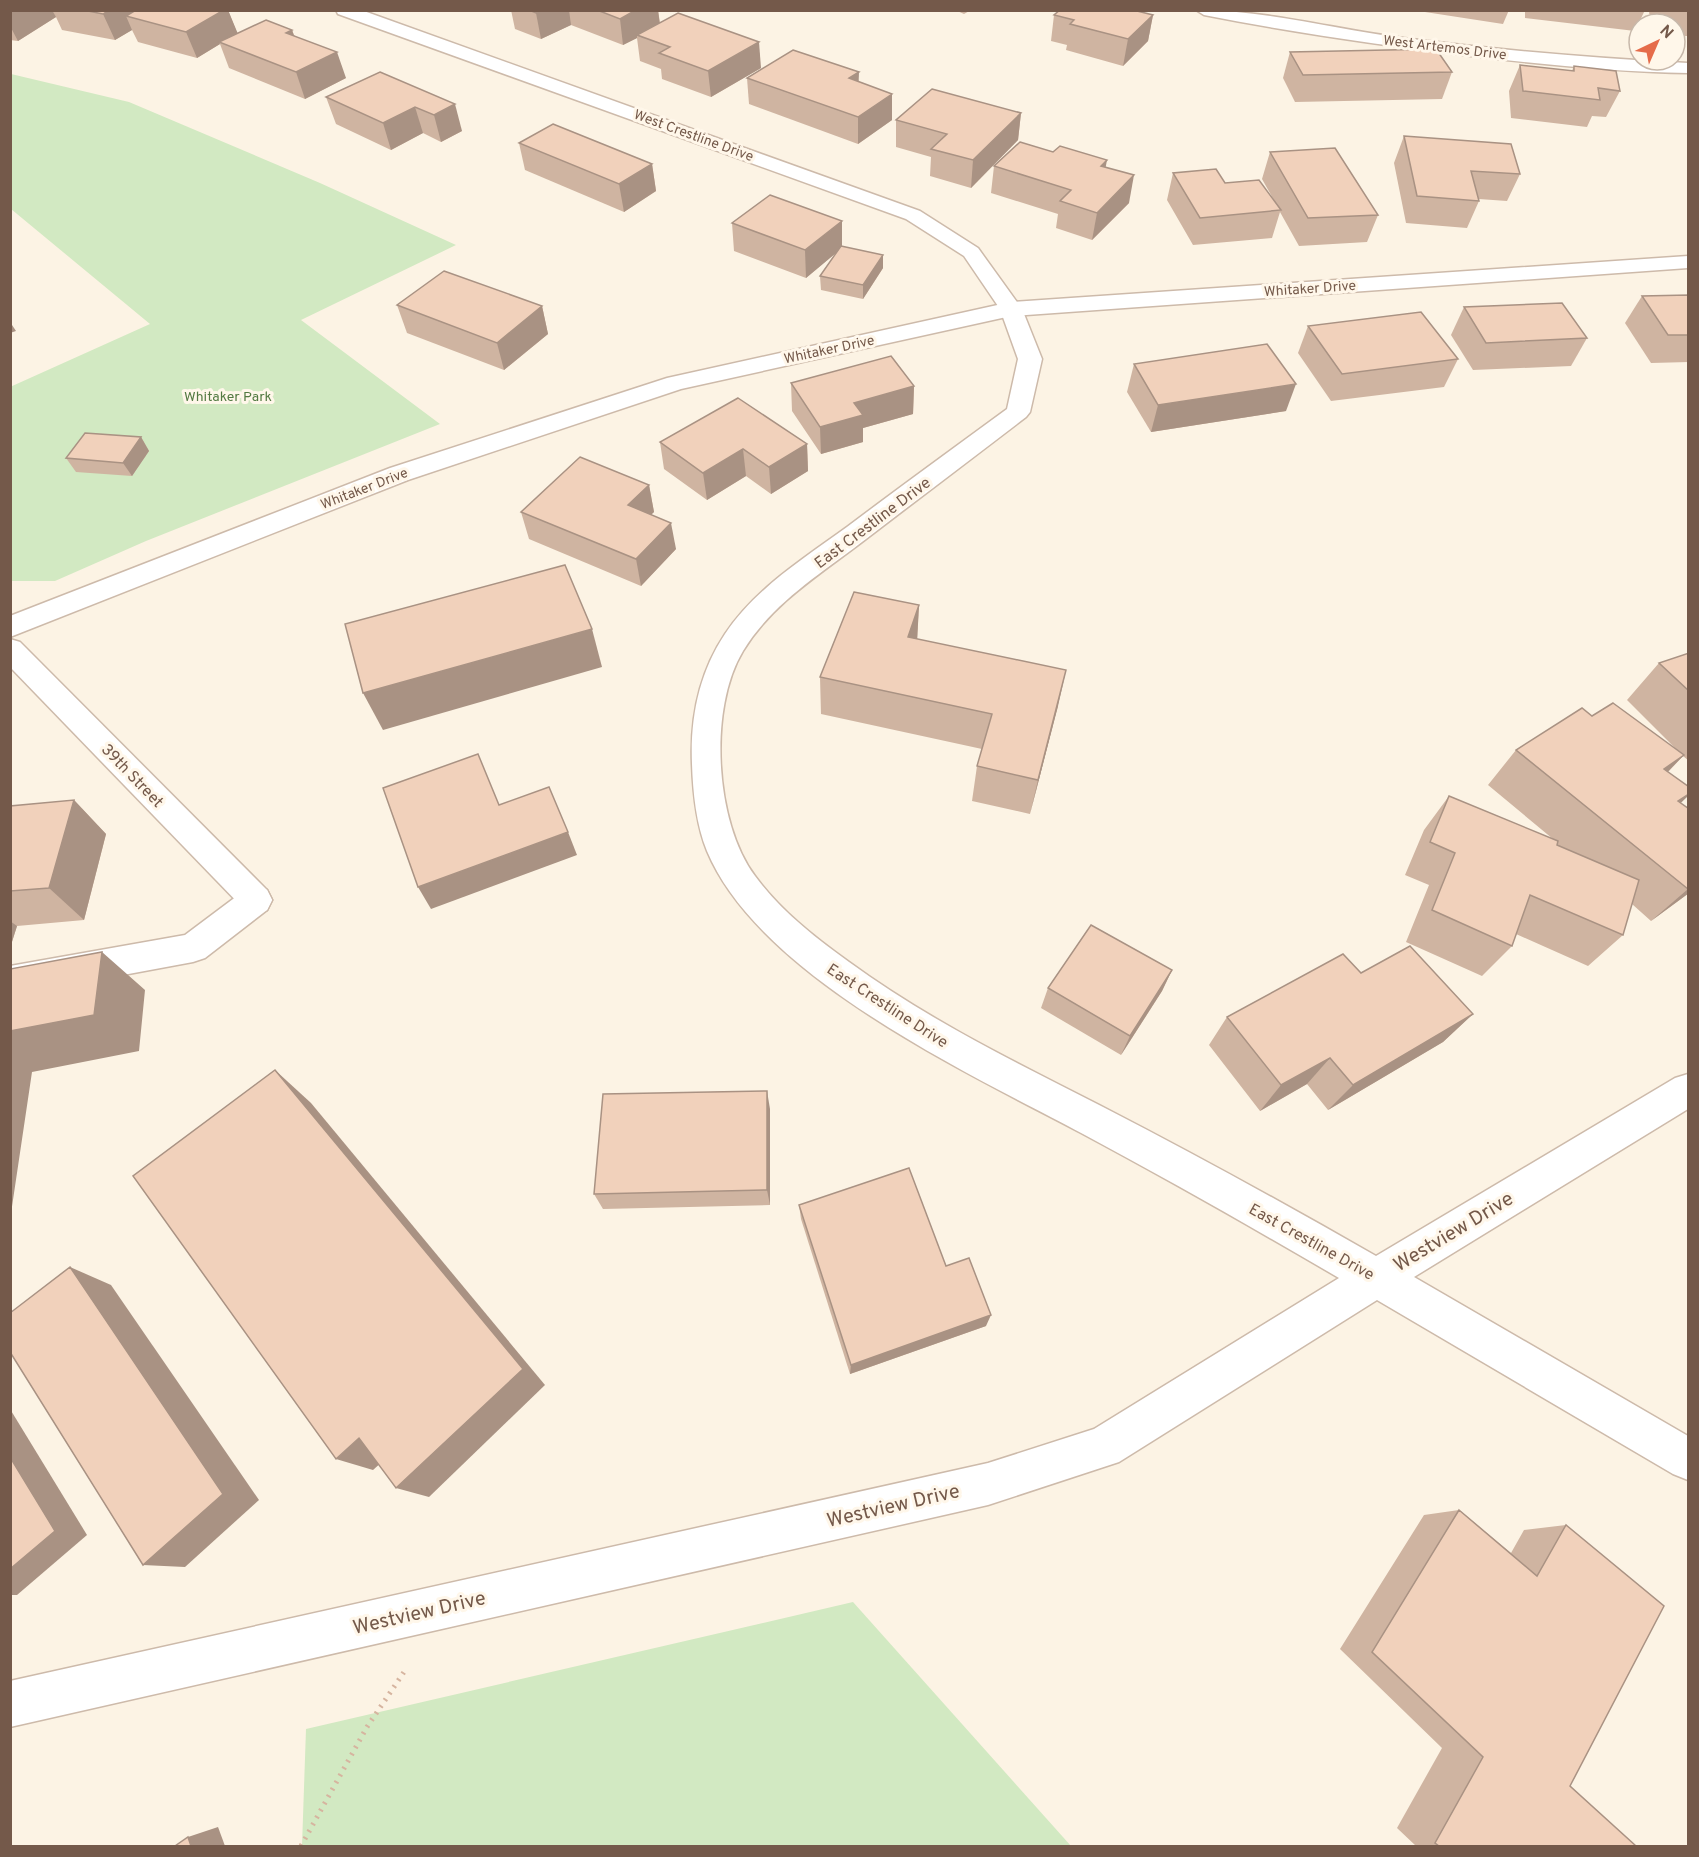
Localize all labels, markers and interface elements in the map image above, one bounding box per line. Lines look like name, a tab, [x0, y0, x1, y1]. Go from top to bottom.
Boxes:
north arrow	[1627, 12, 1687, 72]
text: N	[1655, 21, 1677, 44]
street label: West Artemos Drive	[1382, 32, 1507, 64]
street label: West Crestline Drive	[631, 107, 756, 166]
street label: Whitaker Drive	[1263, 278, 1357, 301]
street label: Whitaker Drive	[782, 333, 876, 368]
park label: Whitaker Park	[184, 389, 272, 406]
street label: Whitaker Drive	[318, 465, 411, 514]
street label: East Crestline Drive	[811, 473, 935, 574]
street label: 39th Street	[96, 740, 167, 813]
street label: East Crestline Drive	[823, 960, 951, 1053]
street label: Westview Drive	[1389, 1187, 1519, 1279]
street label: East Crestline Drive	[1245, 1200, 1377, 1286]
street label: Westview Drive	[824, 1479, 962, 1535]
street label: Westview Drive	[350, 1586, 488, 1642]

